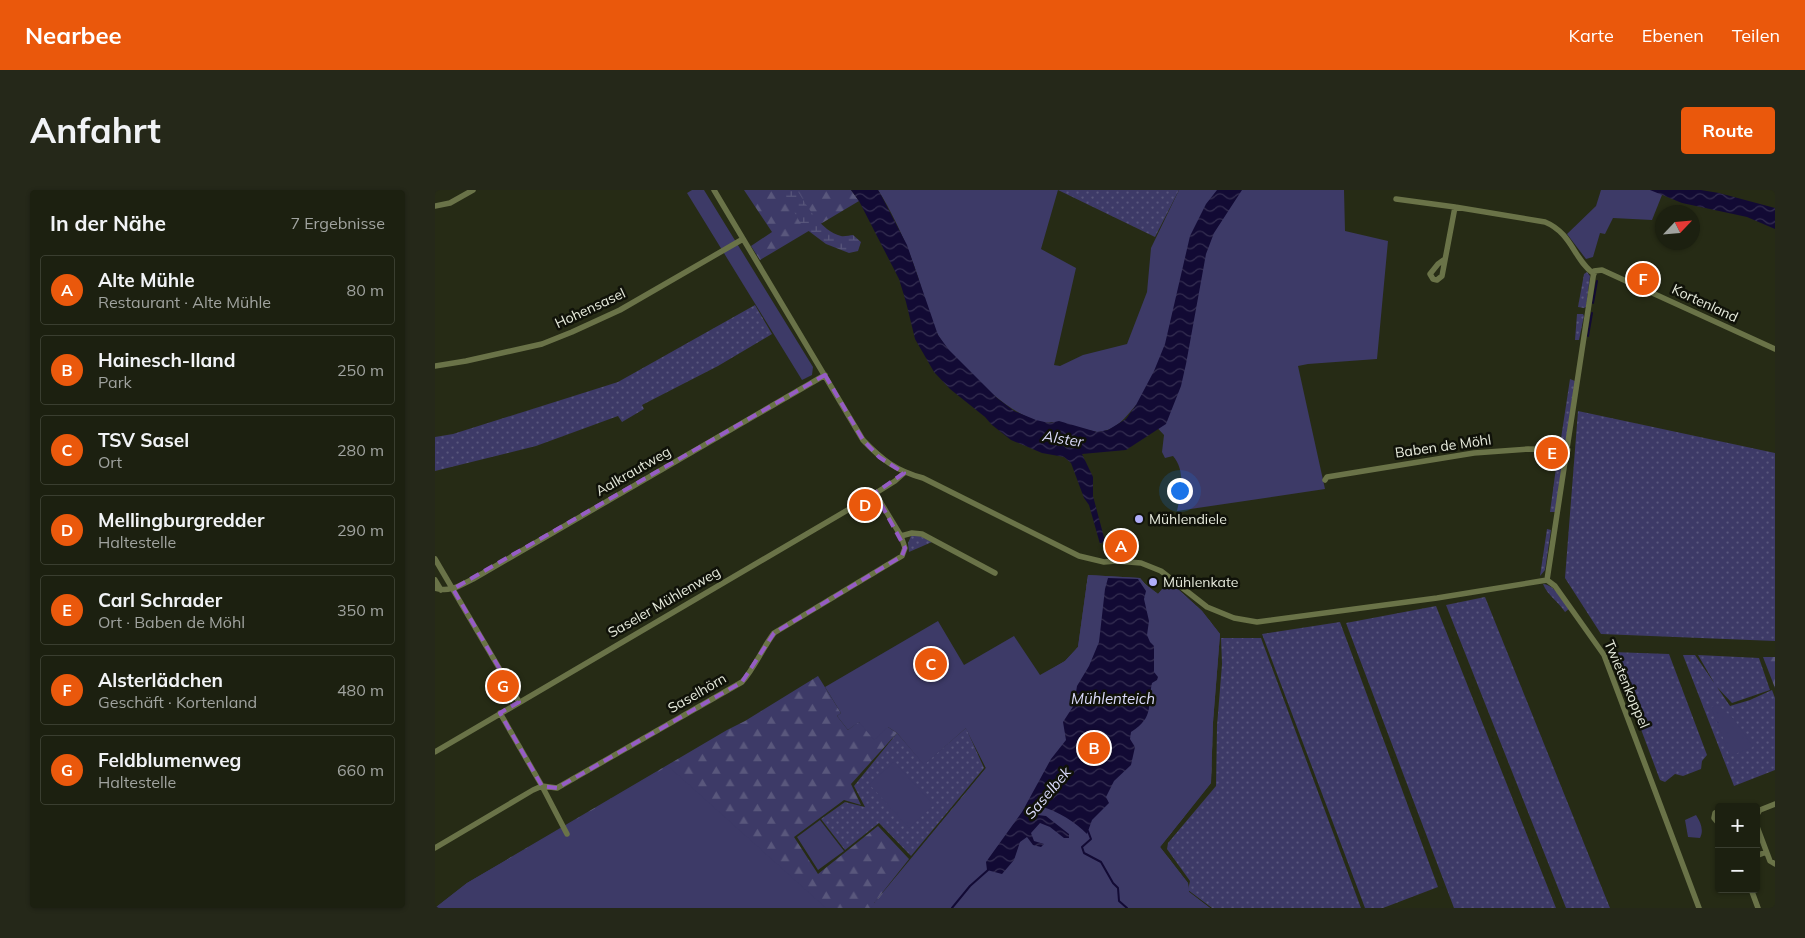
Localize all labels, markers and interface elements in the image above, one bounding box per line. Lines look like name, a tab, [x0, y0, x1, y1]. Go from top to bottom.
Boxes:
text: Nearbee	[25, 20, 122, 50]
text: Karte	[1568, 24, 1614, 47]
text: Ebenen	[1642, 24, 1704, 47]
text: Teilen	[1732, 24, 1780, 47]
button: Route	[1681, 107, 1775, 154]
text: Anfahrt	[30, 108, 161, 152]
north arrow	[1655, 205, 1700, 250]
text: In der Nähe	[50, 210, 166, 236]
text: 7 Ergebnisse	[290, 213, 385, 233]
pin: F	[1627, 260, 1659, 298]
text: Alte Mühle	[98, 268, 195, 292]
text: A	[61, 280, 73, 300]
text: 80 m	[347, 280, 384, 300]
street label: Kortenland	[1669, 280, 1741, 326]
street label: Hohensasel	[552, 284, 628, 332]
text: Restaurant · Alte Mühle	[98, 292, 271, 312]
text: Hainesch-Iland	[98, 348, 236, 372]
text: B	[61, 360, 73, 380]
text: 250 m	[337, 360, 384, 380]
text: Park	[98, 372, 132, 392]
water label: Alster	[1040, 426, 1085, 451]
text: TSV Sasel	[98, 428, 189, 452]
street label: Baben de Möhl	[1394, 430, 1492, 462]
pin: E	[1536, 434, 1568, 472]
text: C	[62, 440, 72, 460]
text: 280 m	[337, 440, 384, 460]
street label: Aalkrautweg	[592, 442, 674, 500]
text: Ort	[98, 452, 122, 472]
your location	[1167, 478, 1193, 504]
pin: D	[849, 486, 881, 524]
text: Mellingburgredder	[98, 508, 265, 532]
place label: Mühlendiele	[1149, 510, 1227, 528]
marker: Mühlendiele	[1133, 513, 1145, 525]
text: D	[61, 520, 73, 540]
text: 290 m	[337, 520, 384, 540]
pin: A	[1105, 527, 1137, 565]
text: Haltestelle	[98, 532, 176, 552]
street label: Saseler Mühlenweg	[605, 562, 723, 642]
place label: Mühlenkate	[1163, 573, 1238, 591]
marker: Mühlenkate	[1147, 576, 1159, 588]
text: Carl Schrader	[98, 588, 222, 612]
text: E	[62, 600, 72, 620]
text: 350 m	[337, 600, 384, 620]
text: Ort · Baben de Möhl	[98, 612, 245, 632]
street label: Twietenkoppel	[1600, 637, 1654, 731]
pin: C	[915, 645, 947, 683]
pin: G	[487, 667, 519, 705]
text: Alsterlädchen	[98, 668, 223, 692]
street label: Saselhörn	[665, 669, 729, 717]
text: F	[62, 680, 72, 700]
text: 480 m	[337, 680, 384, 700]
water label: Mühlenteich	[1071, 689, 1155, 708]
text: Geschäft · Kortenland	[98, 692, 257, 712]
pin: B	[1078, 729, 1110, 767]
text: Feldblumenweg	[98, 748, 241, 772]
text: G	[61, 760, 73, 780]
text: 660 m	[337, 760, 384, 780]
water label: Saselbek	[1020, 762, 1076, 823]
text: Haltestelle	[98, 772, 176, 792]
map controls	[1715, 803, 1760, 893]
button: +	[1715, 803, 1760, 848]
button: −	[1715, 848, 1760, 893]

